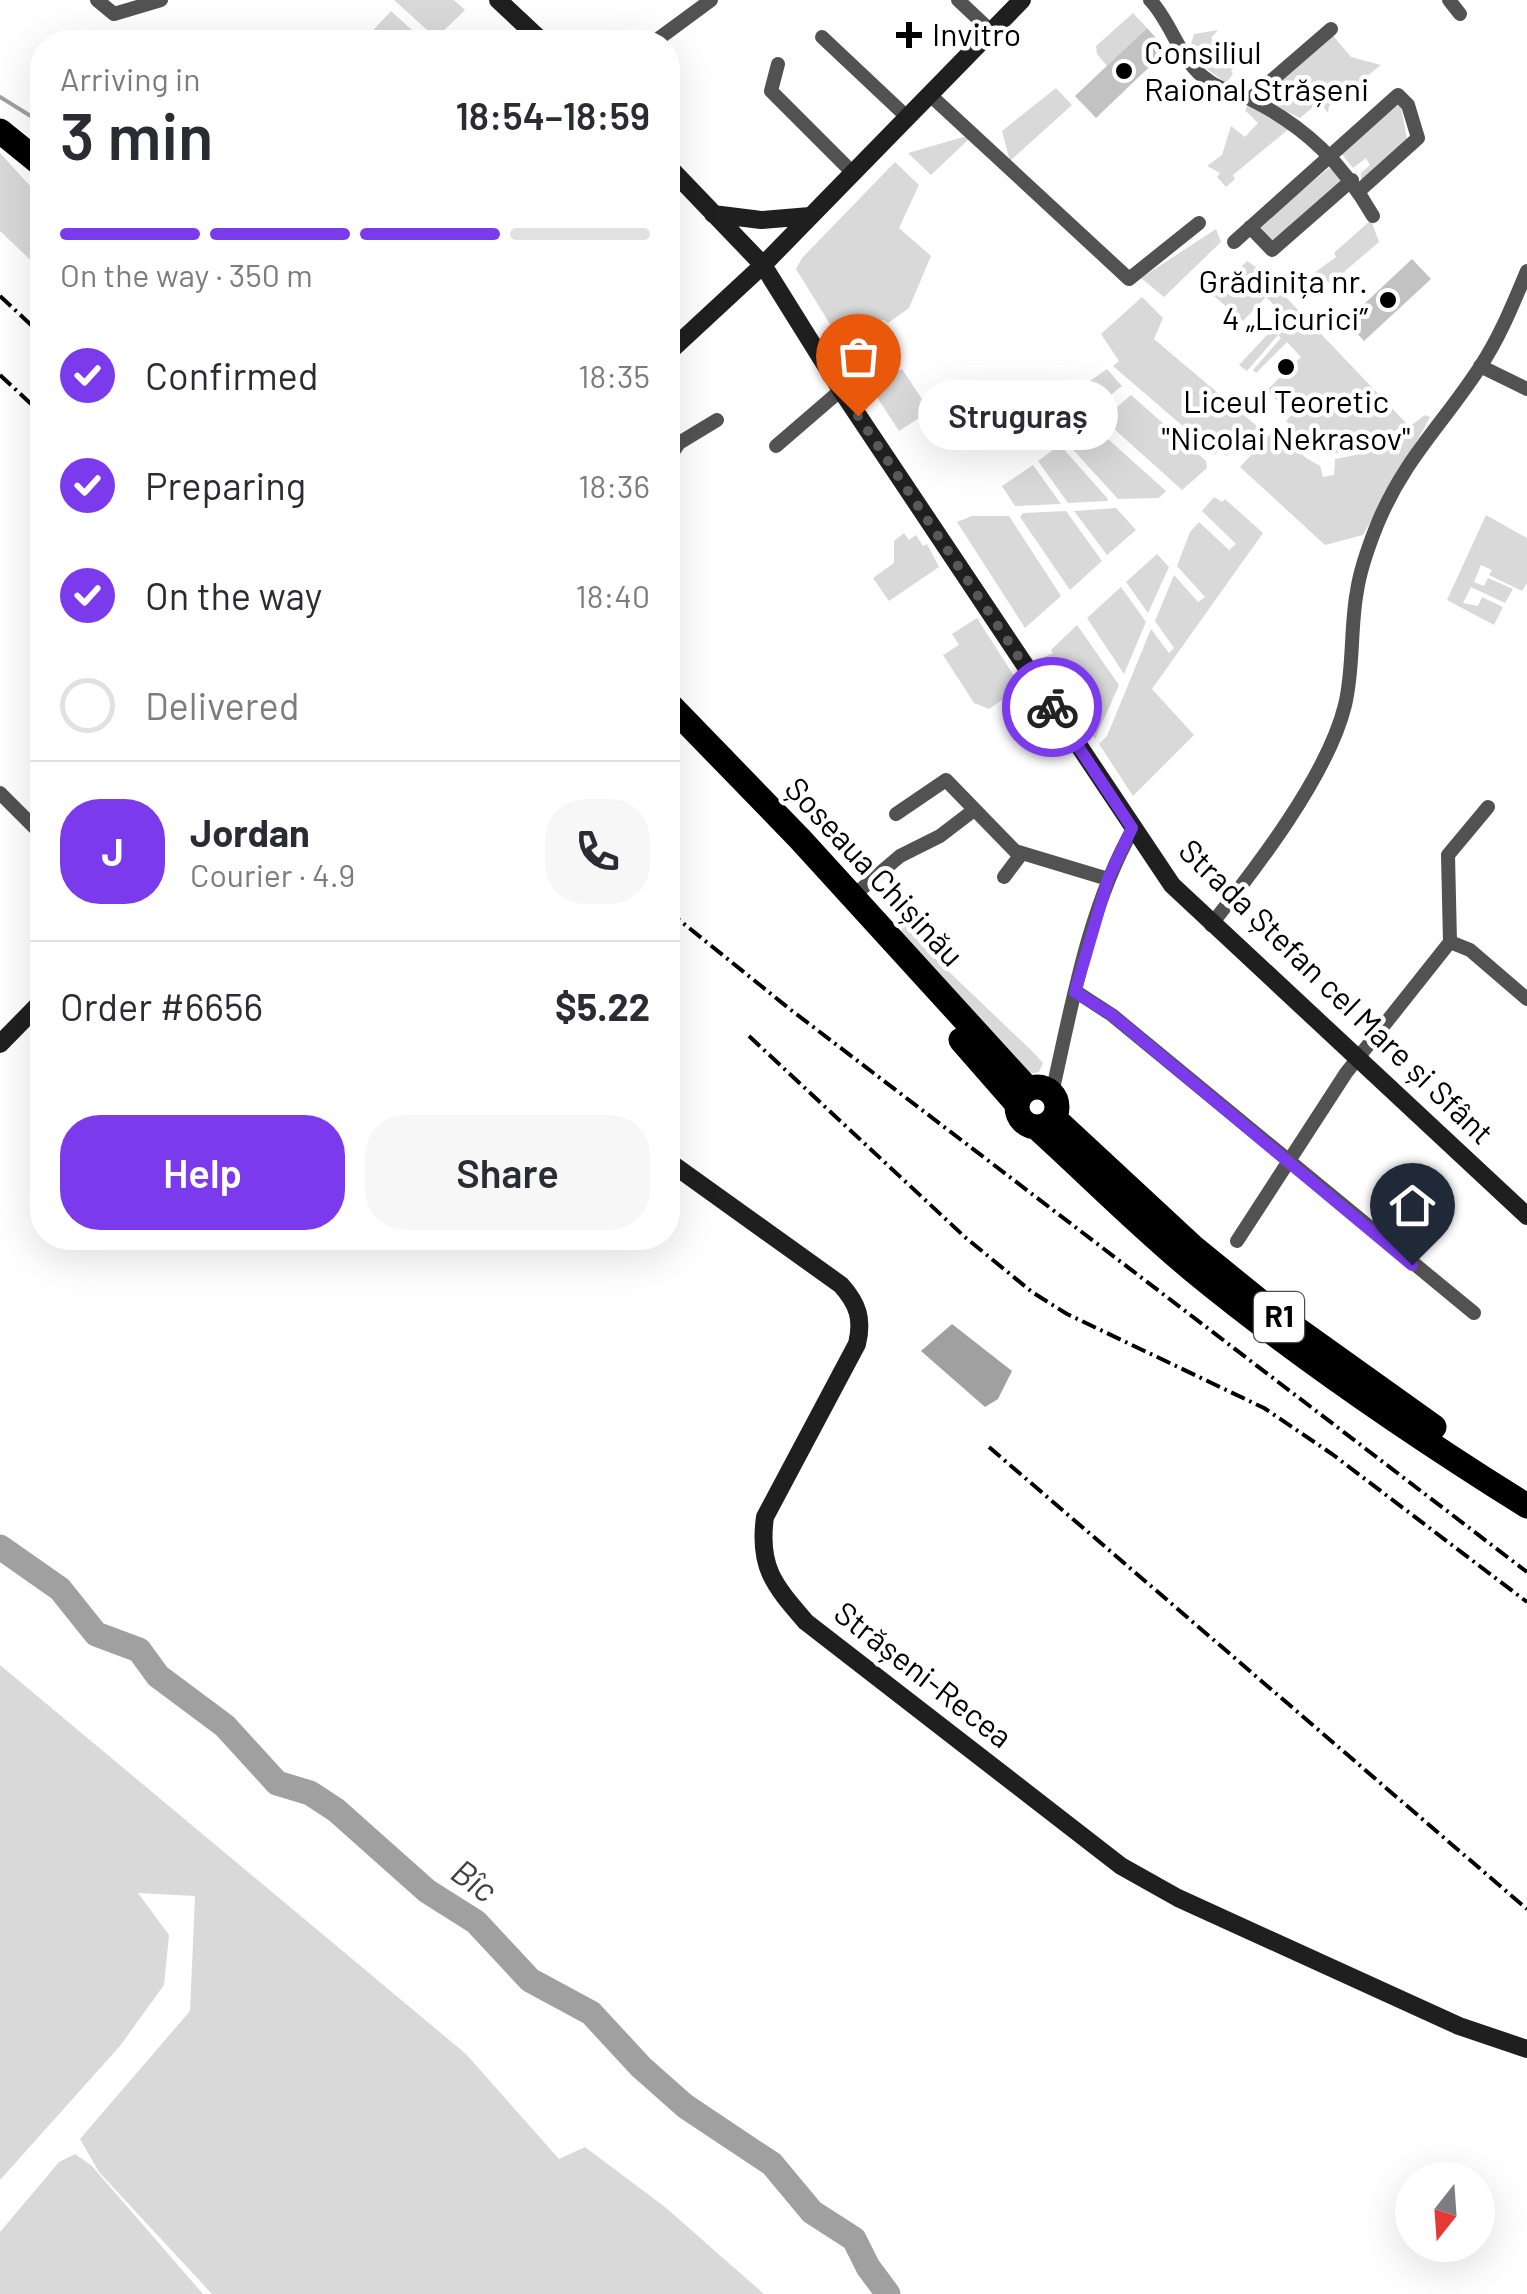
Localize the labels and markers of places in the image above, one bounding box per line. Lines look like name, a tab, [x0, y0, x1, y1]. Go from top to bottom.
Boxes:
place label: Invitro	[932, 14, 1021, 52]
marker: Invitro	[896, 22, 922, 48]
place label: Consiliul Raional Strășeni	[1144, 32, 1369, 107]
marker: Consiliul Raional Strășeni	[1113, 60, 1135, 82]
place label: Grădinița nr. 4 „Licurici”	[1199, 261, 1368, 336]
marker: Grădinița nr. 4 „Licurici”	[1377, 289, 1399, 311]
pin	[816, 314, 901, 417]
marker: Liceul Teoretic "Nicolai Nekrasov"	[1275, 356, 1297, 378]
callout: Struguraș	[918, 381, 1118, 451]
place label: Liceul Teoretic "Nicolai Nekrasov"	[1162, 381, 1410, 456]
pin	[1370, 1163, 1455, 1266]

